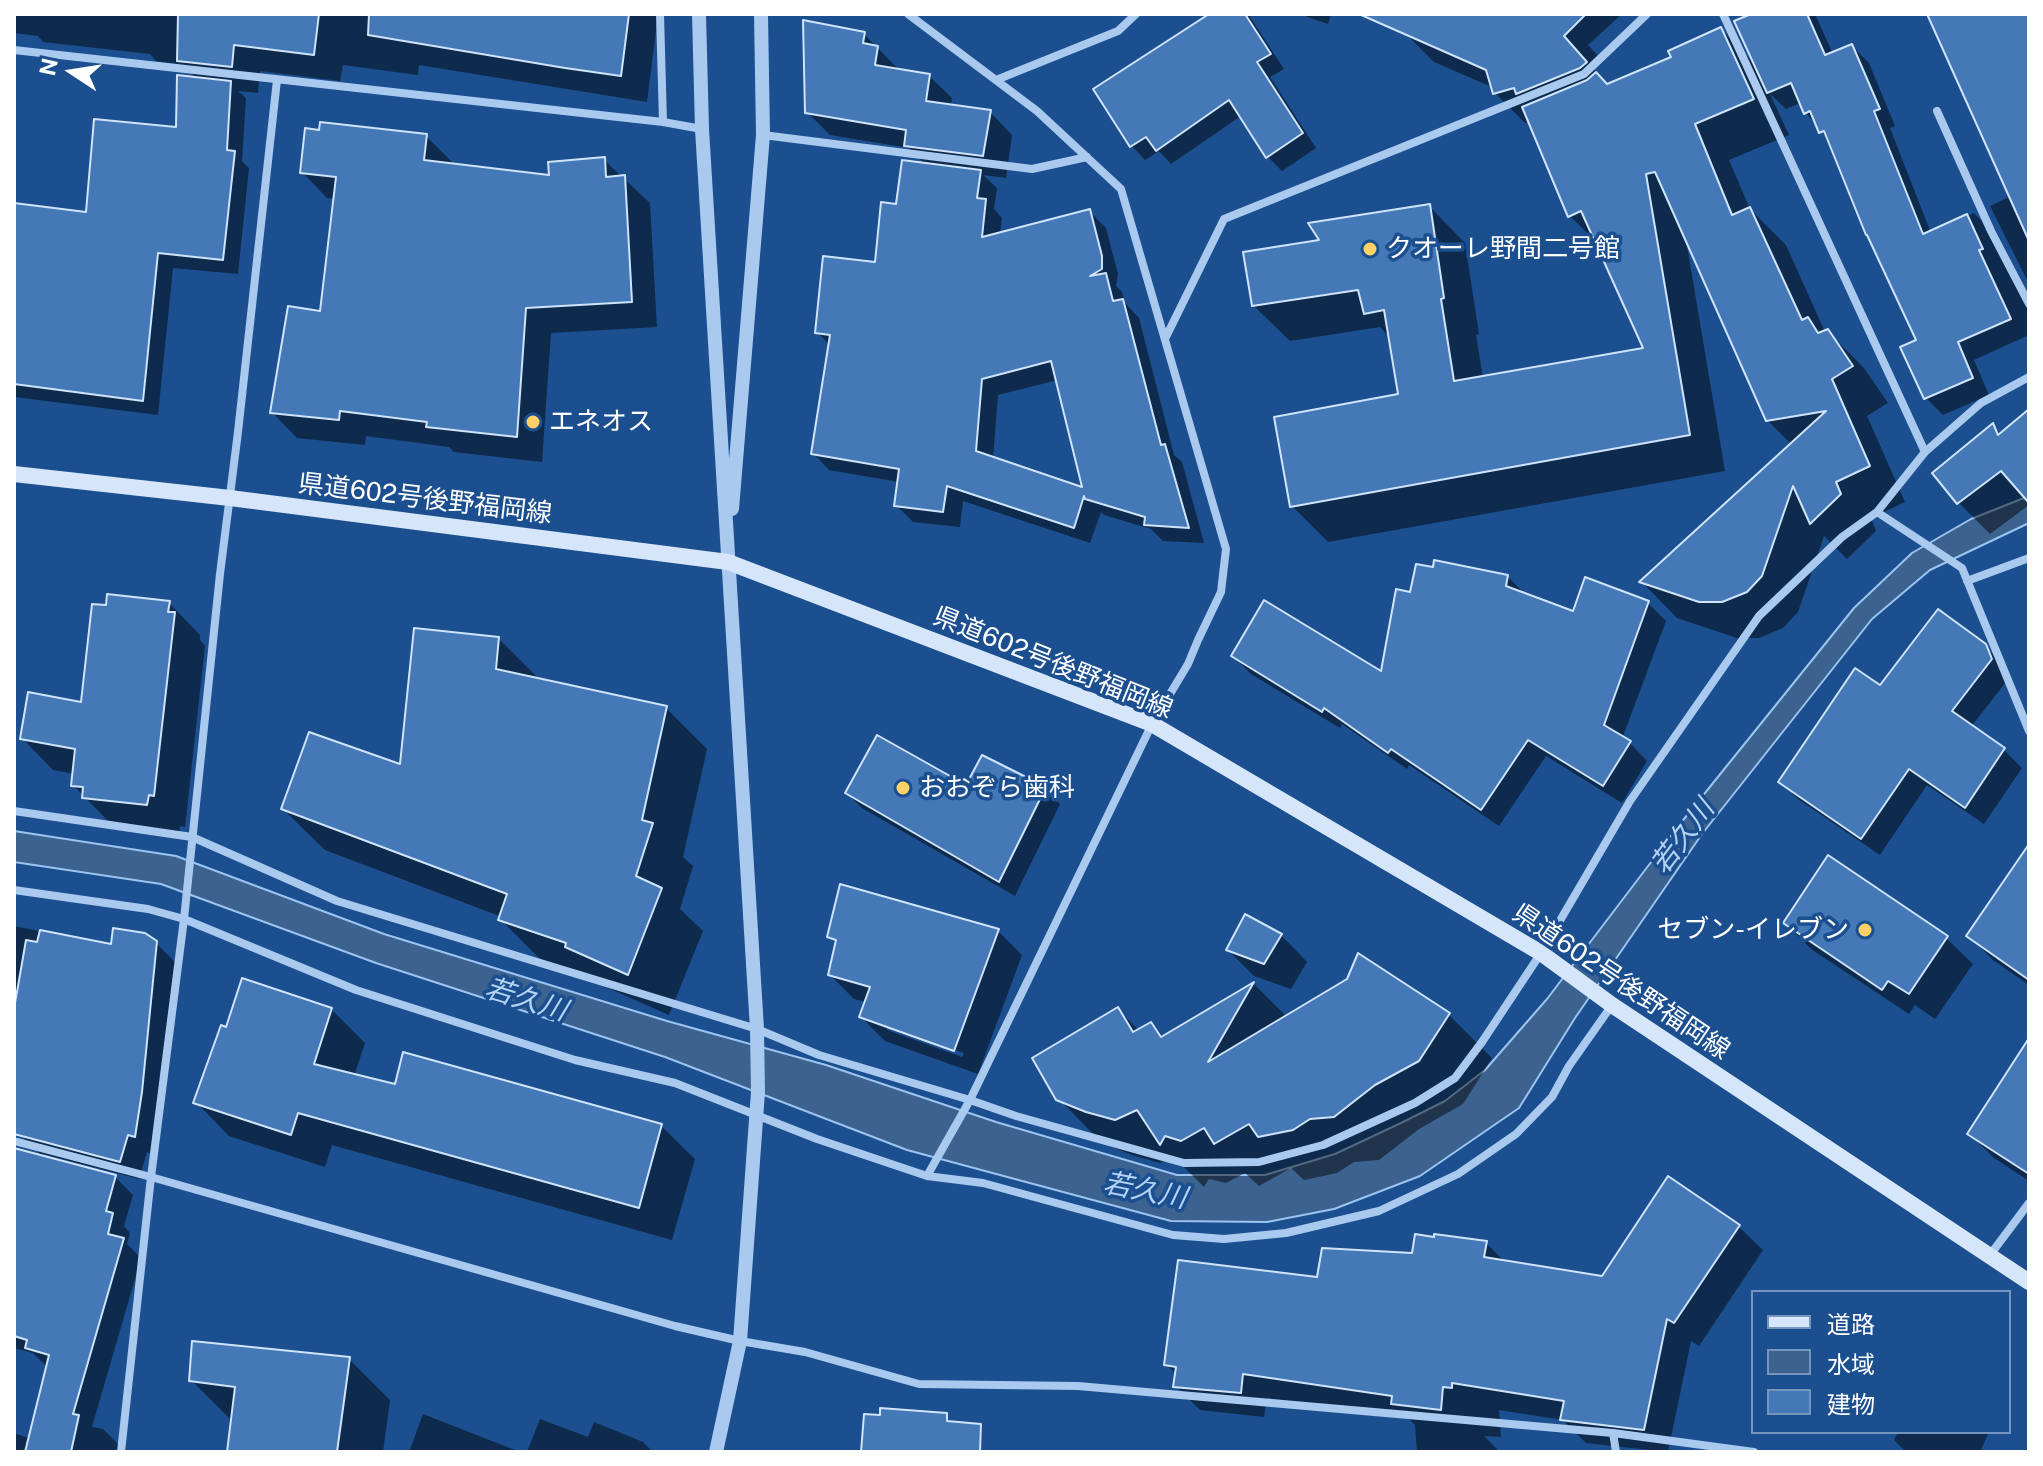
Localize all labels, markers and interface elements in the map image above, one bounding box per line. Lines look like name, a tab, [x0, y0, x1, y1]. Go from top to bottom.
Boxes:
north arrow	[32, 32, 112, 112]
text: N	[34, 56, 63, 78]
place label: クオーレ野間二号館	[1386, 233, 1620, 265]
marker: クオーレ野間二号館	[1361, 240, 1379, 258]
place label: エネオス	[549, 406, 653, 438]
marker: エネオス	[524, 413, 542, 431]
street label: 県道602号後野福岡線	[296, 468, 554, 530]
street label: 県道602号後野福岡線	[929, 601, 1177, 725]
place label: おおぞら歯科	[919, 772, 1075, 804]
marker: おおぞら歯科	[894, 779, 912, 797]
water label: 若久川	[1644, 793, 1722, 881]
street label: 県道602号後野福岡線	[1506, 898, 1736, 1066]
place label: セブン-イレブン	[1657, 914, 1849, 946]
marker: セブン-イレブン	[1856, 921, 1874, 939]
water label: 若久川	[481, 972, 571, 1028]
water label: 若久川	[1101, 1166, 1189, 1216]
legend	[1751, 1290, 2011, 1434]
text: 道路	[1827, 1310, 1875, 1338]
text: 水域	[1827, 1350, 1875, 1378]
text: 建物	[1827, 1390, 1875, 1418]

